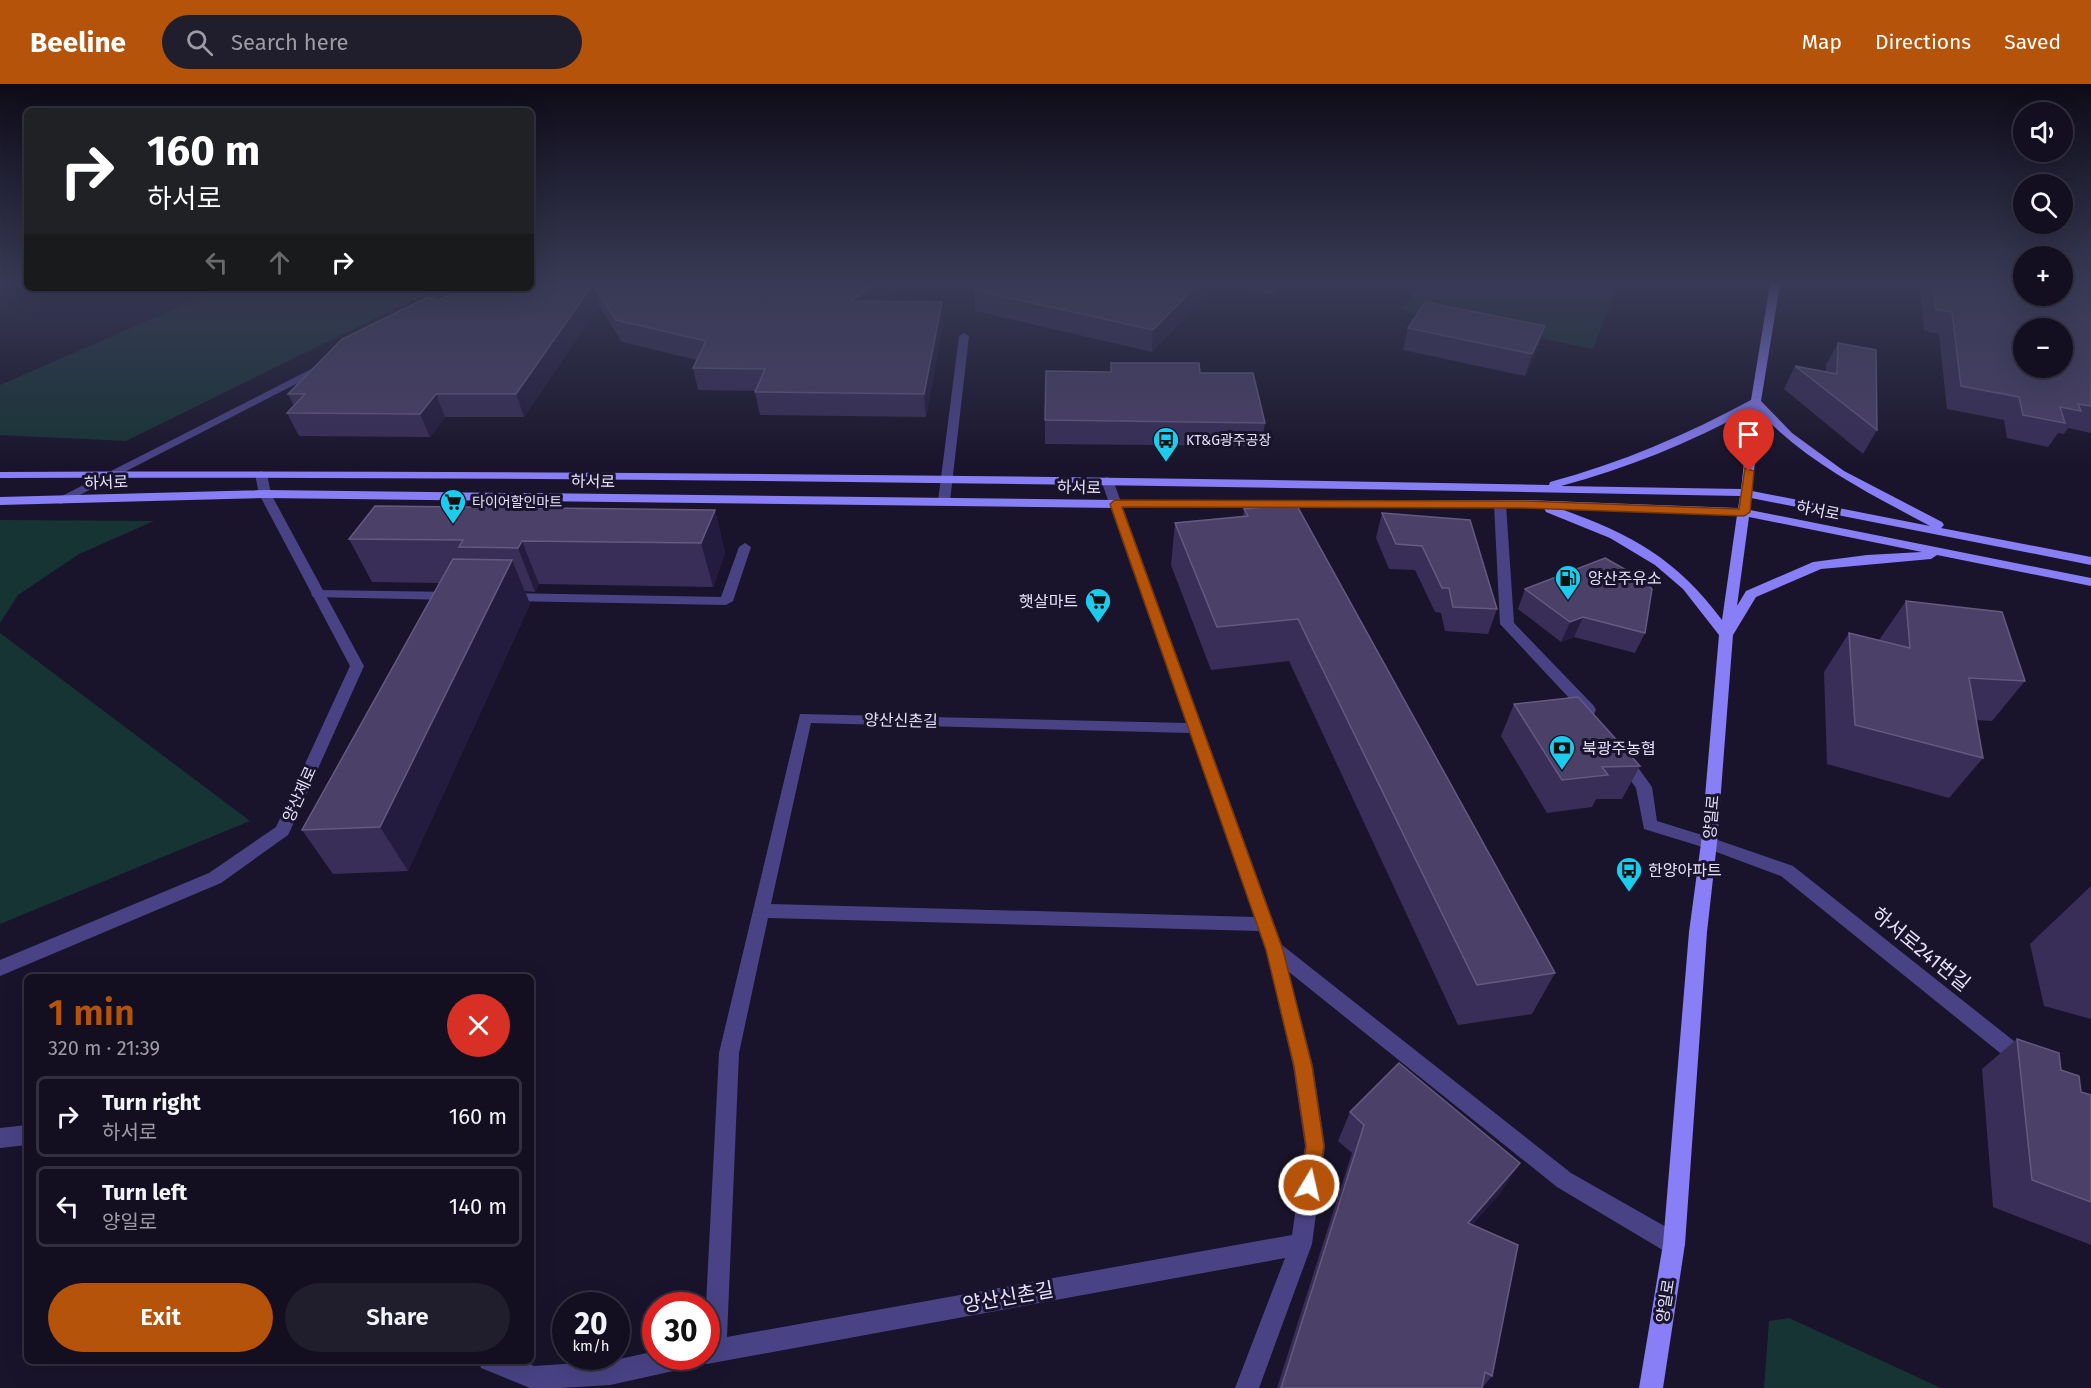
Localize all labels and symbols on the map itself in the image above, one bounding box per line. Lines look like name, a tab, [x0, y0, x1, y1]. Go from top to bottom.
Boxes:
pin	[1723, 409, 1774, 471]
bus stop icon: KT&G광주공장	[1151, 425, 1181, 463]
place label: KT&G광주공장	[1186, 432, 1272, 449]
street label: 하서로	[84, 472, 129, 493]
street label: 하서로	[571, 472, 616, 491]
street label: 하서로	[1057, 478, 1102, 497]
supermarket icon: 타이어할인마트	[438, 487, 468, 525]
place label: 타이어할인마트	[472, 494, 562, 511]
street label: 하서로	[1794, 497, 1842, 524]
fuel station icon: 양산주유소	[1553, 563, 1583, 601]
place label: 양산주유소	[1588, 569, 1662, 588]
supermarket icon: 햇살마트	[1083, 586, 1113, 624]
place label: 햇살마트	[1019, 592, 1078, 611]
street label: 양산신촌길	[864, 710, 938, 731]
bank icon: 북광주농협	[1547, 733, 1577, 771]
place label: 북광주농협	[1582, 739, 1656, 758]
street label: 양산제로	[279, 763, 320, 825]
street label: 양일로	[1700, 794, 1723, 840]
bus stop icon: 한양아파트	[1614, 855, 1644, 893]
place label: 한양아파트	[1648, 861, 1722, 880]
street label: 하서로241번길	[1867, 902, 1975, 996]
position arrow	[1277, 1153, 1341, 1217]
street label: 양산신촌길	[961, 1277, 1055, 1317]
street label: 양일로	[1653, 1278, 1678, 1324]
speed limit sign: 30	[642, 1292, 720, 1370]

